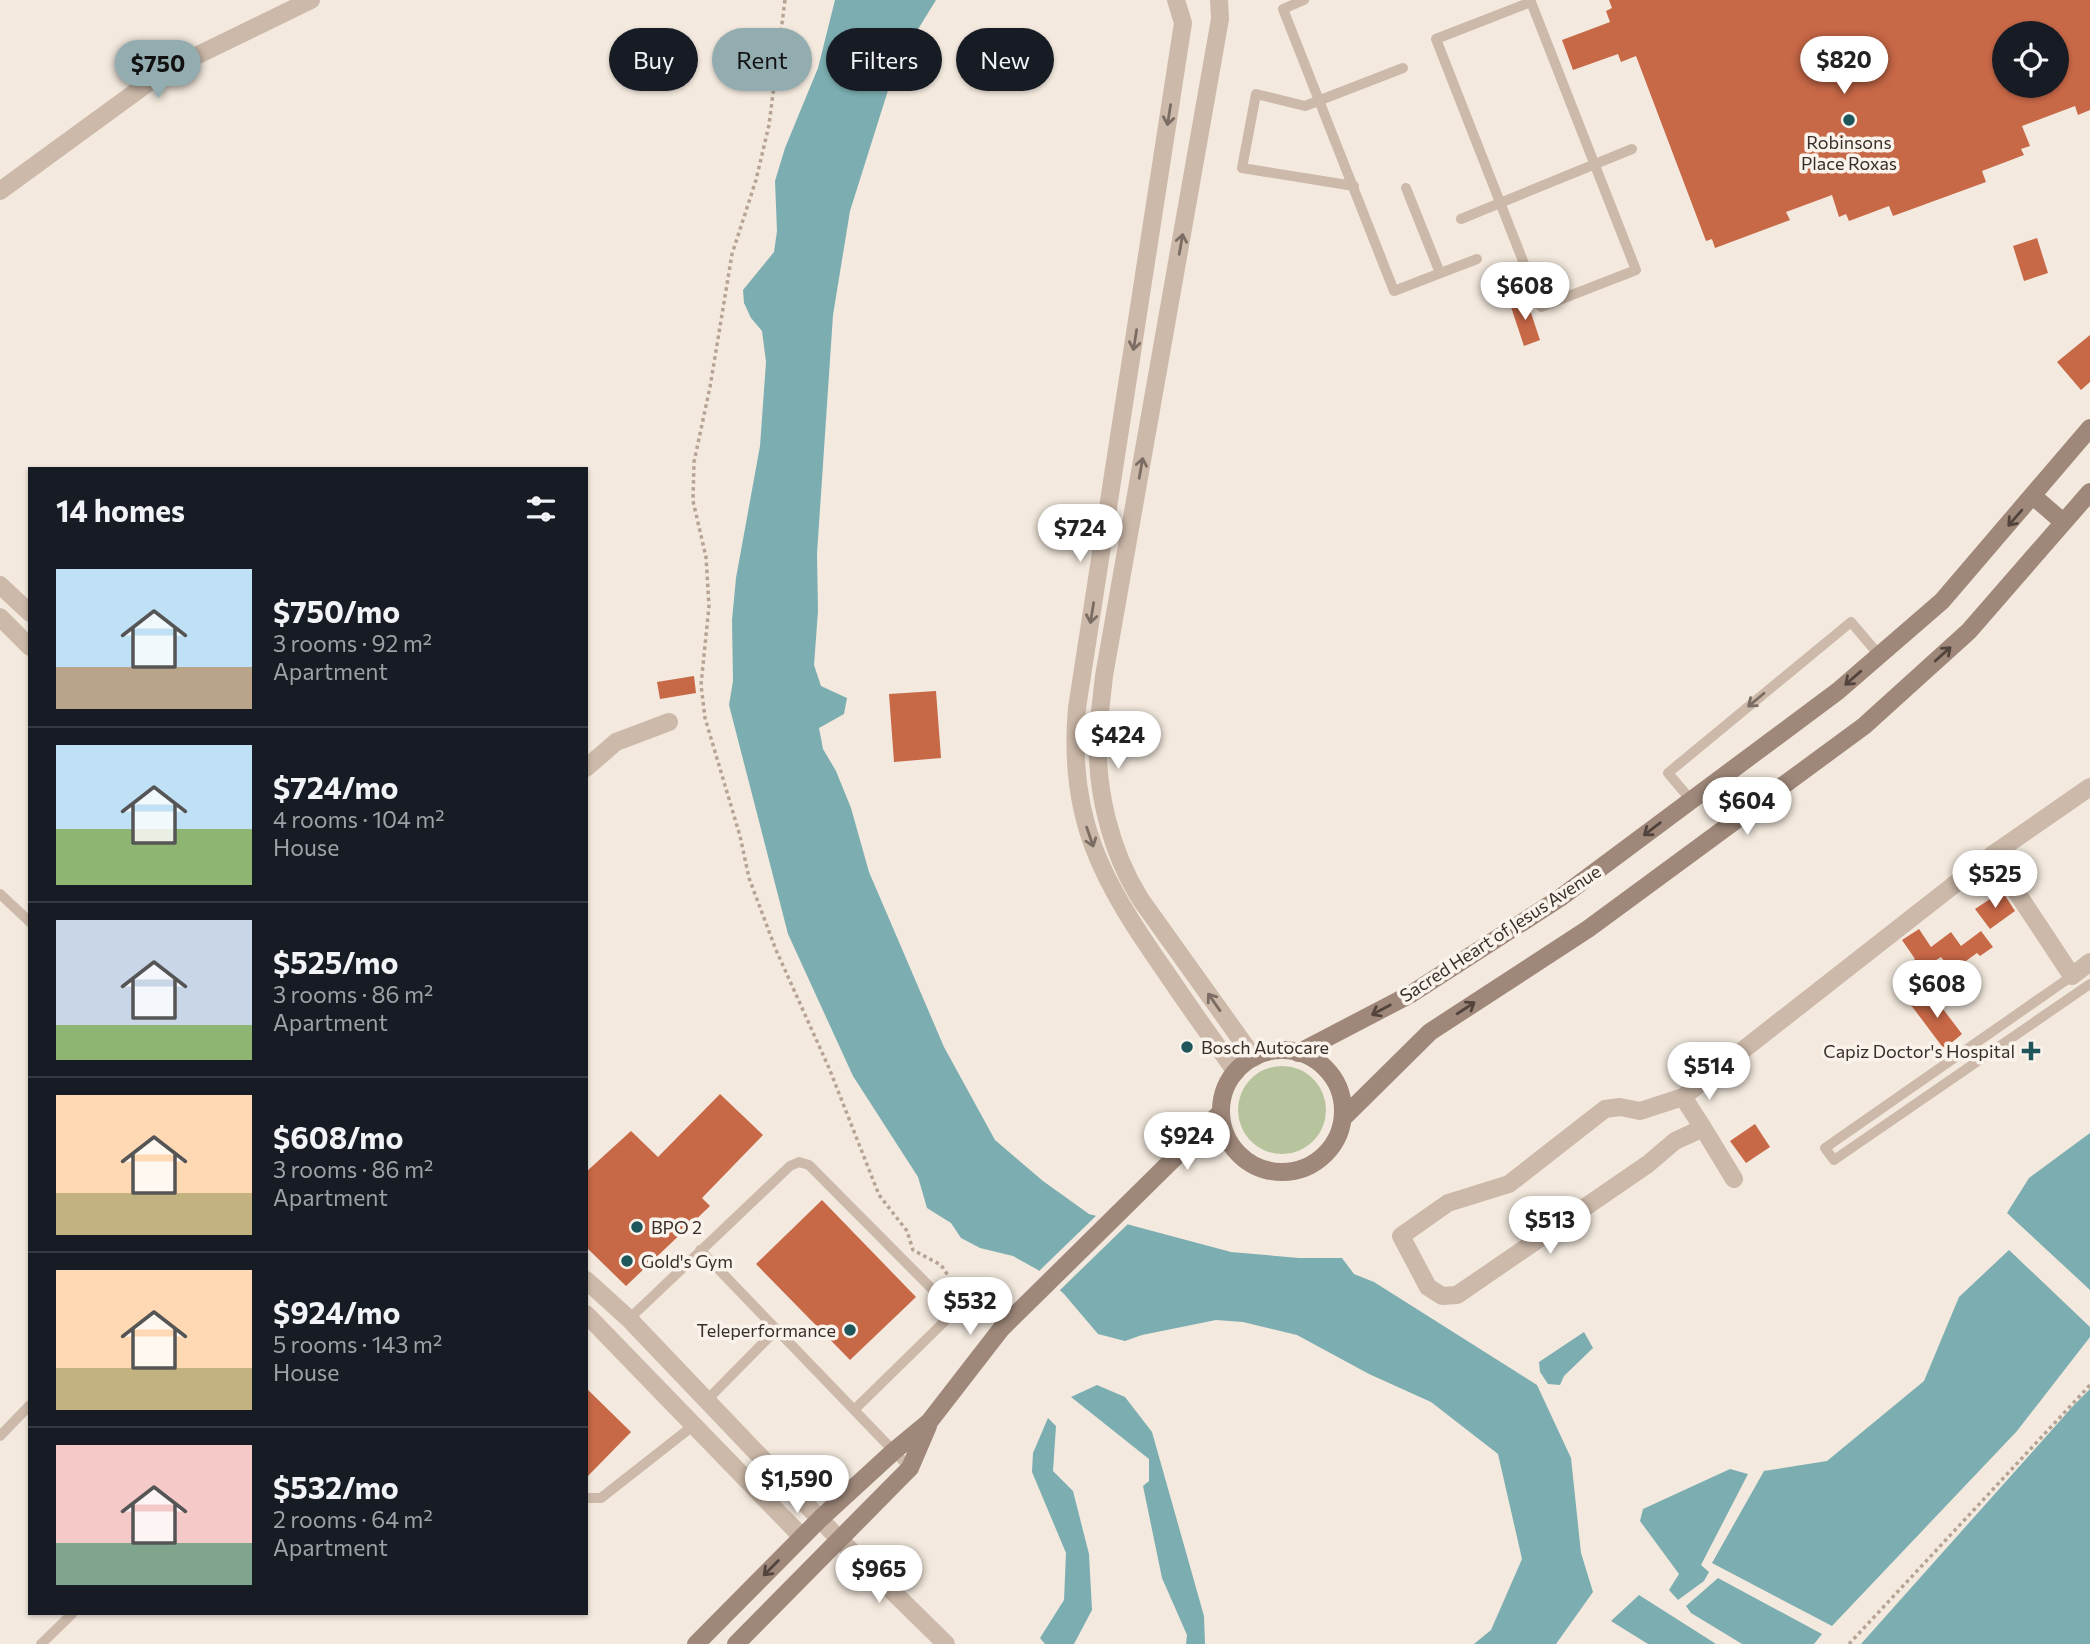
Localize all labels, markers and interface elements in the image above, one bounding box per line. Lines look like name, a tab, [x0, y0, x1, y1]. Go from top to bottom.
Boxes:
map controls	[1992, 21, 2069, 98]
button: locate	[1992, 21, 2069, 98]
chip: Buy	[609, 28, 698, 91]
chip: Rent	[712, 28, 812, 91]
chip: Filters	[826, 28, 942, 91]
chip: New	[956, 28, 1054, 91]
pin: $820	[1803, 36, 1885, 96]
pin: $750	[117, 41, 199, 100]
text: $820	[1816, 45, 1872, 73]
text: $750	[131, 49, 185, 77]
one-way arrow	[1162, 103, 1175, 126]
marker: Robinsons Place Roxas	[1841, 112, 1857, 128]
place label: Robinsons Place Roxas	[1801, 131, 1897, 174]
one-way arrow	[1175, 233, 1188, 256]
pin: $608	[1484, 262, 1566, 322]
text: $608	[1497, 271, 1553, 299]
one-way arrow	[1128, 328, 1141, 351]
one-way arrow	[1135, 457, 1149, 480]
icon: filters	[522, 490, 560, 528]
text: 14 homes	[56, 491, 185, 528]
pin: $724	[1039, 504, 1121, 564]
one-way arrow	[2006, 509, 2023, 526]
text: $724	[1054, 513, 1106, 541]
text: $750/mo	[273, 592, 400, 629]
icon: home	[112, 597, 196, 681]
one-way arrow	[1085, 601, 1098, 624]
text: 3 rooms · 92 m²	[273, 629, 432, 657]
one-way arrow	[1934, 646, 1952, 662]
text: Apartment	[273, 657, 388, 685]
one-way arrow	[1845, 670, 1863, 686]
one-way arrow	[1748, 693, 1766, 708]
pin: $424	[1077, 712, 1159, 771]
text: $424	[1091, 720, 1145, 748]
text: $724/mo	[273, 768, 399, 805]
icon: home	[112, 773, 196, 857]
pin: $604	[1706, 778, 1788, 837]
text: $604	[1719, 786, 1775, 814]
text: 4 rooms · 104 m²	[273, 805, 445, 833]
one-way arrow	[1643, 821, 1661, 836]
one-way arrow	[1085, 826, 1097, 848]
text: House	[273, 833, 339, 861]
pin: $525	[1954, 850, 2036, 910]
text: $525	[1968, 859, 2022, 887]
street label: Sacred Heart of Jesus Avenue	[1395, 860, 1605, 1006]
text: $525/mo	[273, 943, 398, 980]
icon: home	[112, 948, 196, 1032]
pin: $608	[1896, 960, 1978, 1020]
text: $608	[1909, 969, 1965, 997]
text: 3 rooms · 86 m²	[273, 980, 433, 1008]
one-way arrow	[1207, 993, 1221, 1012]
one-way arrow	[1456, 1001, 1475, 1015]
one-way arrow	[1372, 1003, 1392, 1017]
text: Apartment	[273, 1008, 388, 1036]
place label: Bosch Autocare	[1201, 1036, 1329, 1058]
marker: Bosch Autocare	[1179, 1039, 1195, 1055]
place label: Capiz Doctor's Hospital	[1823, 1040, 2015, 1062]
marker: Capiz Doctor's Hospital	[2021, 1041, 2041, 1061]
pin: $514	[1668, 1042, 1750, 1102]
text: $514	[1683, 1051, 1735, 1079]
pin: $924	[1146, 1112, 1228, 1172]
text: $608/mo	[273, 1118, 403, 1155]
text: $924	[1160, 1121, 1214, 1149]
icon: home	[112, 1123, 196, 1207]
text: 3 rooms · 86 m²	[273, 1155, 433, 1183]
text: Apartment	[273, 1183, 388, 1211]
pin: $513	[1509, 1196, 1591, 1256]
text: $513	[1525, 1205, 1575, 1233]
place label: BPO 2	[651, 1216, 702, 1238]
marker: BPO 2	[629, 1219, 645, 1235]
place label: Gold's Gym	[641, 1250, 733, 1272]
marker: Gold's Gym	[619, 1253, 635, 1269]
pin: $532	[929, 1278, 1011, 1337]
text: $532	[944, 1286, 996, 1314]
text: $924/mo	[273, 1293, 400, 1330]
icon: home	[112, 1298, 196, 1382]
place label: Teleperformance	[697, 1319, 836, 1341]
marker: Teleperformance	[842, 1322, 858, 1338]
text: 5 rooms · 143 m²	[273, 1330, 442, 1358]
text: House	[273, 1358, 339, 1386]
pin: $1,590	[740, 1456, 854, 1515]
text: $1,590	[761, 1464, 833, 1492]
text: $532/mo	[273, 1468, 399, 1505]
icon: home	[112, 1473, 196, 1557]
text: 2 rooms · 64 m²	[273, 1505, 433, 1533]
text: Apartment	[273, 1533, 388, 1561]
pin: $965	[838, 1546, 920, 1605]
text: $965	[851, 1554, 907, 1582]
one-way arrow	[763, 1560, 780, 1577]

